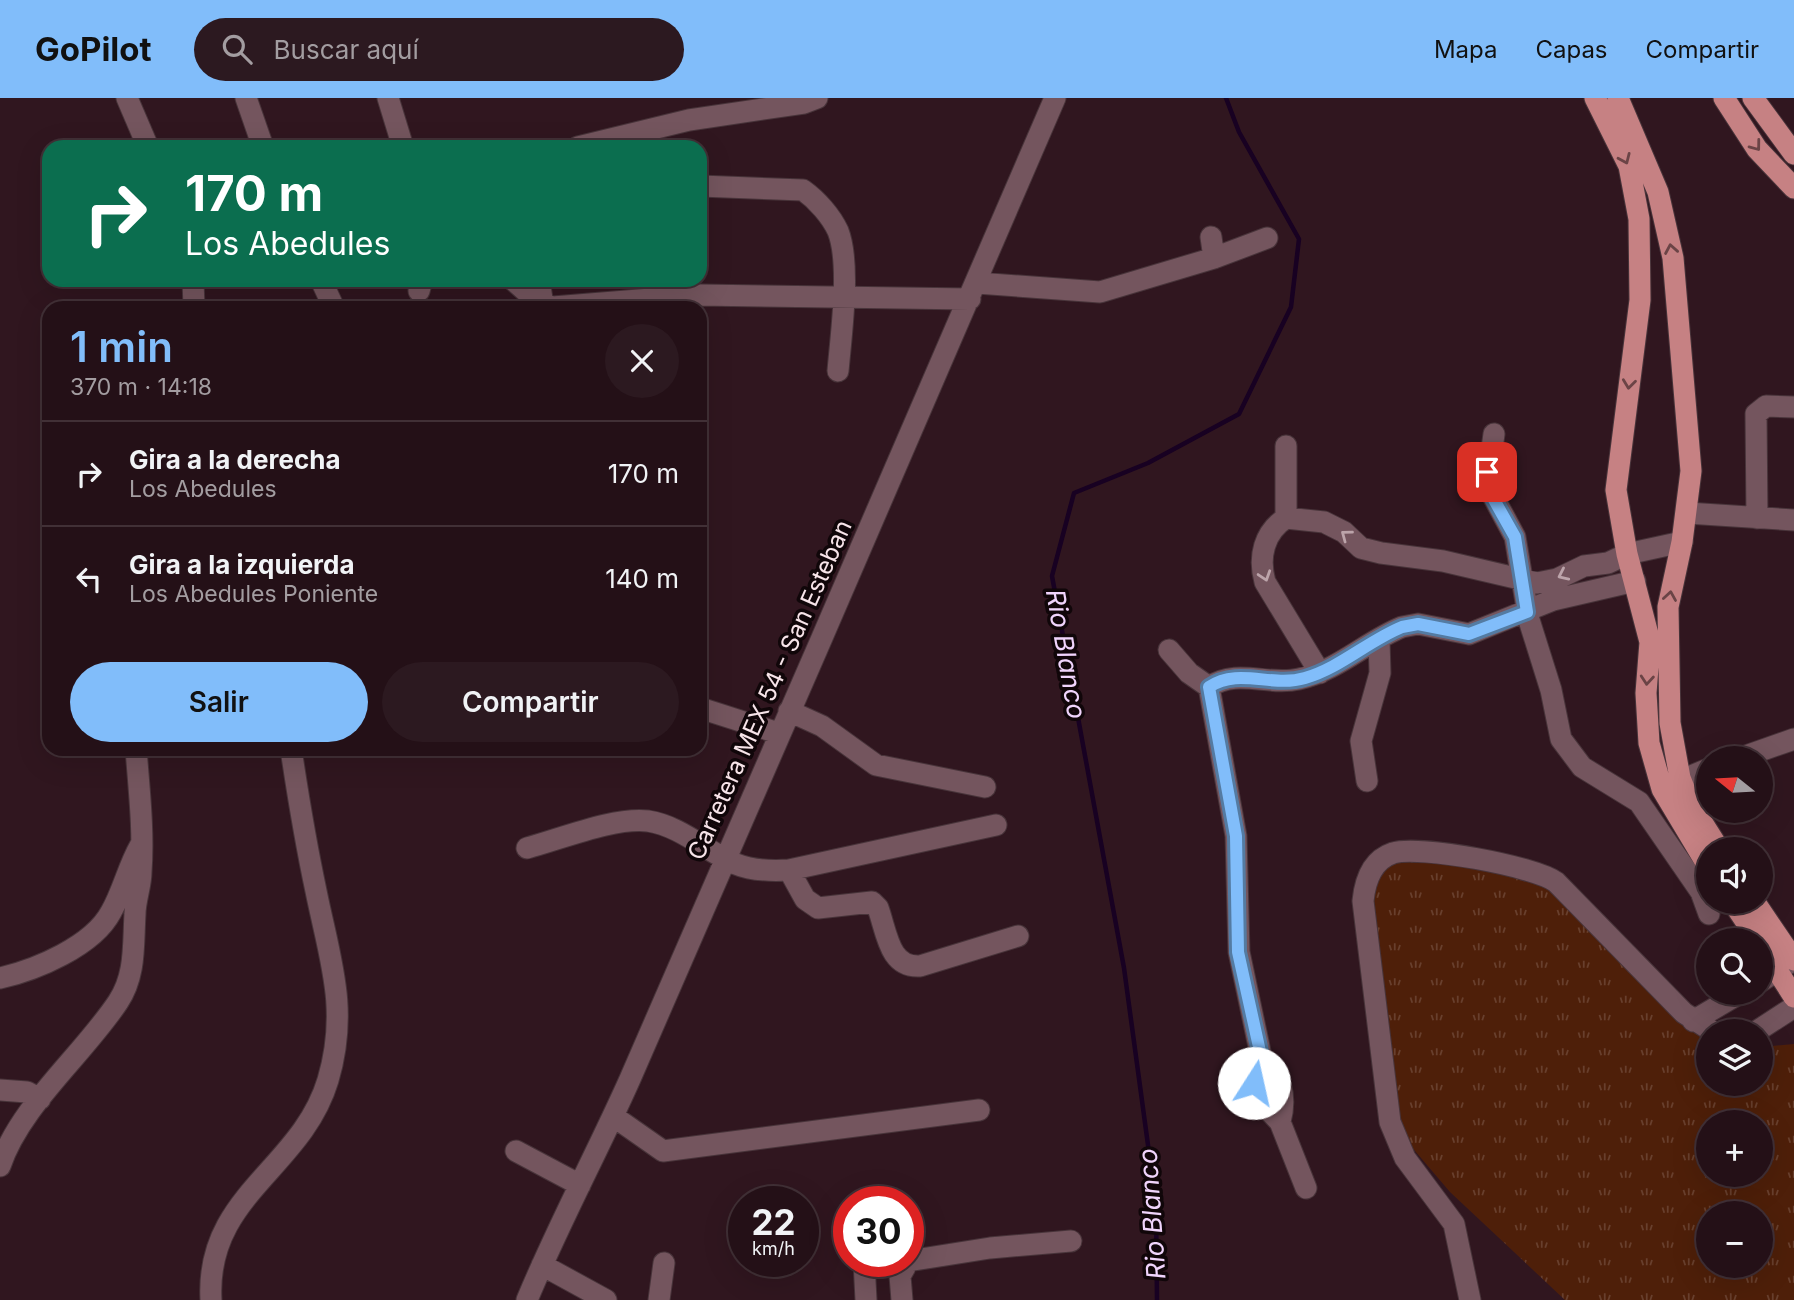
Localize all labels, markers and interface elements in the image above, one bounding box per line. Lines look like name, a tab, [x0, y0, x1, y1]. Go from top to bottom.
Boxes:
search box	[194, 18, 684, 81]
text: GoPilot	[35, 29, 152, 69]
icon: search	[218, 30, 256, 68]
text: Buscar aquí	[274, 34, 419, 65]
text: Mapa	[1434, 35, 1497, 64]
text: Capas	[1535, 35, 1608, 64]
text: Compartir	[1646, 35, 1759, 64]
one-way arrow	[1747, 138, 1760, 150]
one-way arrow	[1617, 152, 1631, 164]
text: 170 m	[185, 164, 323, 223]
icon: right	[70, 168, 161, 259]
text: Los Abedules	[185, 224, 390, 263]
one-way arrow	[1665, 243, 1680, 255]
text: 1 min	[70, 321, 173, 372]
button: close	[605, 324, 679, 398]
text: 370 m · 14:18	[70, 373, 212, 401]
one-way arrow	[1622, 378, 1637, 390]
pin	[1457, 442, 1517, 502]
text: Gira a la derecha	[129, 444, 341, 475]
icon: arrive	[1468, 453, 1506, 491]
icon: right	[70, 455, 108, 493]
text: 170 m	[608, 458, 679, 489]
text: Los Abedules	[129, 475, 277, 503]
street label: Carretera MEX 54 - San Esteban	[681, 515, 858, 864]
one-way arrow	[1341, 531, 1353, 543]
text: Gira a la izquierda	[129, 549, 355, 580]
icon: left	[70, 560, 108, 598]
text: 140 m	[605, 563, 679, 594]
one-way arrow	[1558, 567, 1570, 581]
one-way arrow	[1257, 570, 1271, 582]
text: Los Abedules Poniente	[129, 580, 378, 608]
water label: Rio Blanco	[1040, 587, 1093, 721]
one-way arrow	[1662, 590, 1677, 602]
button: Salir	[70, 662, 368, 742]
button: Compartir	[382, 662, 679, 742]
one-way arrow	[1640, 675, 1655, 686]
north arrow	[1696, 746, 1773, 822]
map controls	[1696, 746, 1773, 1278]
button: sound	[1696, 837, 1773, 914]
button: search	[1696, 928, 1773, 1005]
button: layers	[1696, 1019, 1773, 1096]
position arrow	[1217, 1046, 1291, 1120]
button: +	[1696, 1110, 1773, 1187]
water label: Rio Blanco	[1131, 1148, 1172, 1280]
speed limit sign: 30	[833, 1186, 924, 1277]
text: 22	[751, 1201, 796, 1243]
button: −	[1696, 1201, 1773, 1278]
text: km/h	[752, 1238, 795, 1259]

